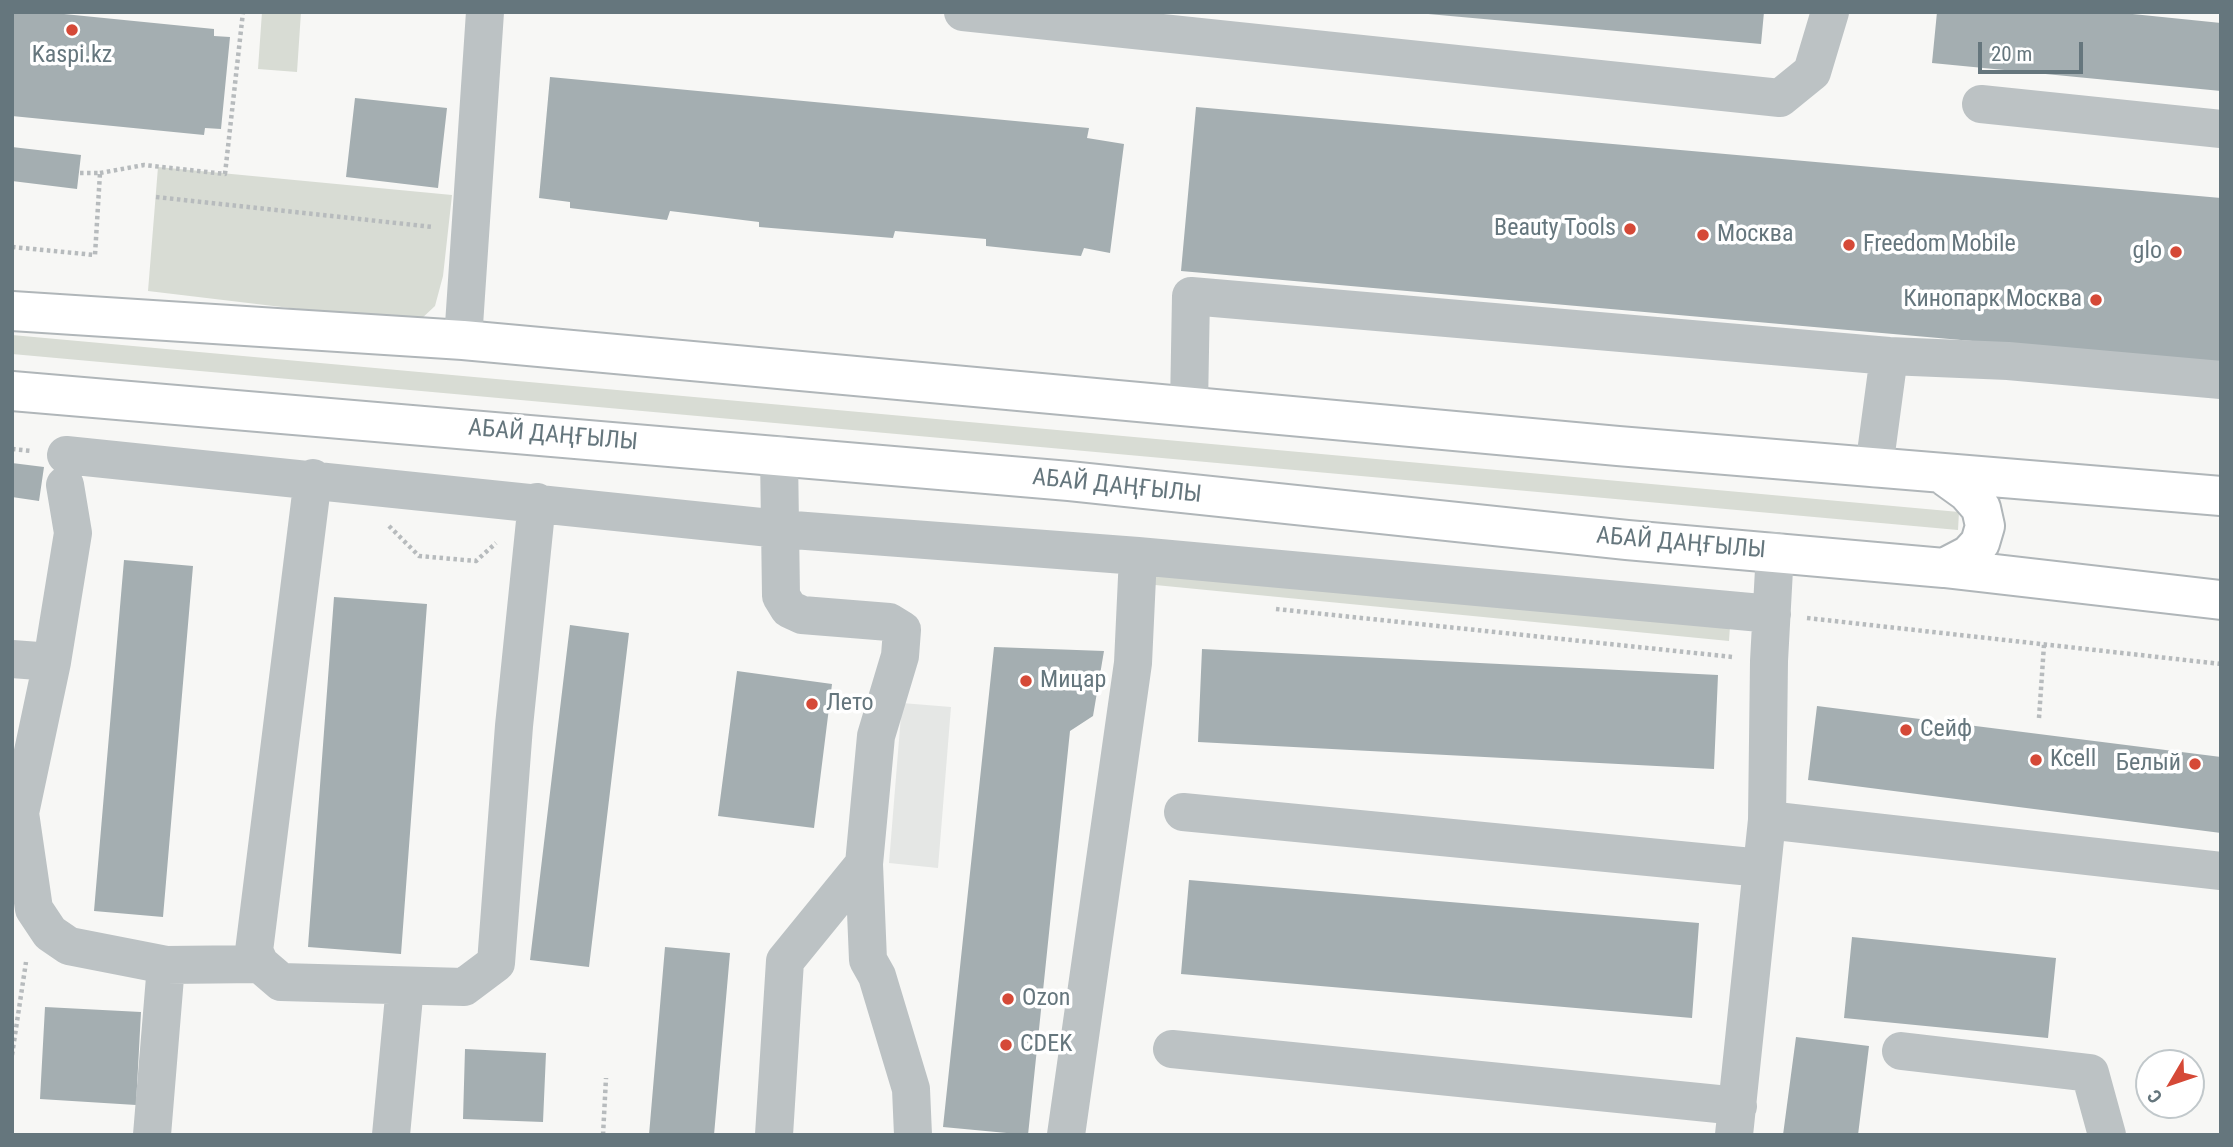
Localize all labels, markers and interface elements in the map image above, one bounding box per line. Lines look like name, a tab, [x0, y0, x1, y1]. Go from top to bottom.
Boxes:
marker: Kaspi.kz	[64, 22, 80, 38]
scale bar	[1981, 28, 2086, 72]
place label: Kaspi.kz	[32, 42, 112, 70]
text: 20 m	[1991, 42, 2032, 66]
place label: Beauty Tools	[1494, 215, 1616, 243]
marker: Beauty Tools	[1622, 221, 1638, 237]
place label: Москва	[1717, 221, 1793, 249]
marker: Москва	[1695, 227, 1711, 243]
place label: Freedom Mobile	[1863, 231, 2016, 259]
marker: Freedom Mobile	[1841, 237, 1857, 253]
place label: glo	[2133, 238, 2162, 266]
marker: glo	[2168, 244, 2184, 260]
place label: Кинопарк Москва	[1903, 286, 2082, 314]
marker: Кинопарк Москва	[2088, 292, 2104, 308]
street label: АБАЙ ДАҢҒЫЛЫ	[467, 414, 639, 458]
street label: АБАЙ ДАҢҒЫЛЫ	[1031, 464, 1203, 510]
street label: АБАЙ ДАҢҒЫЛЫ	[1595, 522, 1767, 566]
place label: Мицар	[1040, 667, 1106, 695]
marker: Мицар	[1018, 673, 1034, 689]
place label: Лето	[826, 690, 874, 718]
marker: Лето	[804, 696, 820, 712]
place label: Сейф	[1920, 716, 1972, 744]
marker: Сейф	[1898, 722, 1914, 738]
place label: Kcell	[2050, 746, 2096, 774]
place label: Белый	[2116, 750, 2181, 778]
marker: Kcell	[2028, 752, 2044, 768]
marker: Белый	[2187, 756, 2203, 772]
place label: Ozon	[1022, 985, 1070, 1013]
marker: Ozon	[1000, 991, 1016, 1007]
place label: CDEK	[1020, 1031, 1072, 1059]
marker: CDEK	[998, 1037, 1014, 1053]
north arrow	[2135, 1049, 2205, 1119]
text: С	[2143, 1085, 2167, 1108]

